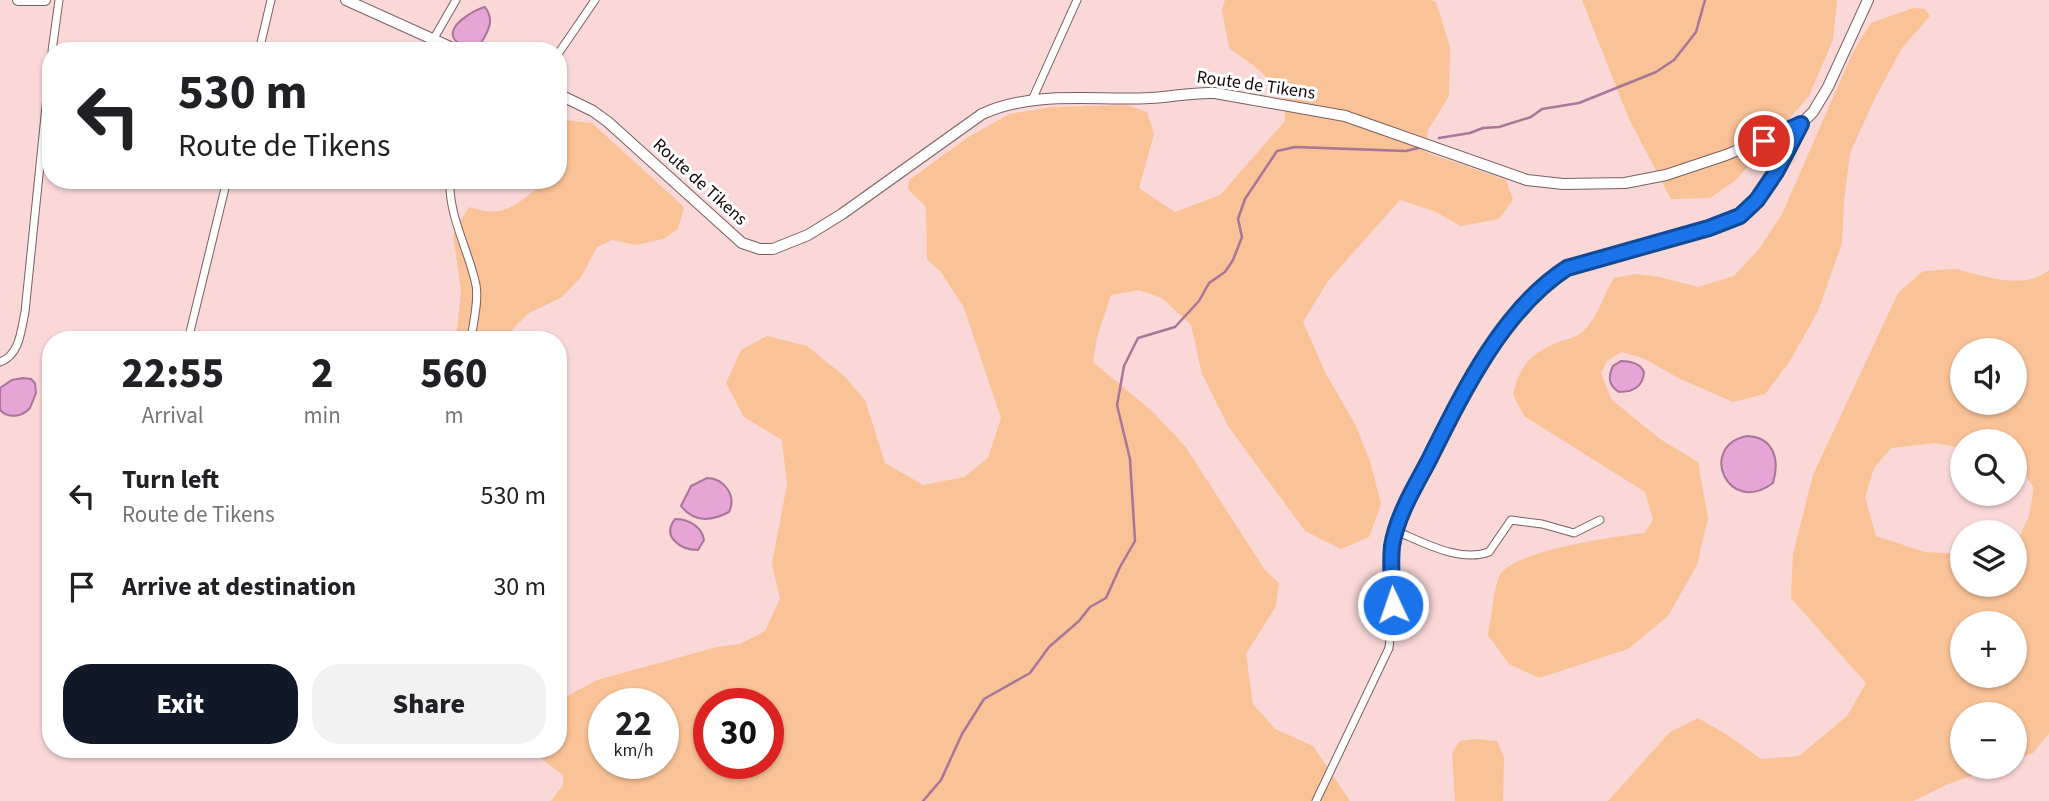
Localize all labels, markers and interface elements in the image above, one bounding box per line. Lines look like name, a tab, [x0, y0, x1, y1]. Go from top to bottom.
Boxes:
text: 530 m	[178, 58, 307, 128]
street label: Route de Tikens	[1195, 64, 1317, 106]
icon: left	[63, 70, 154, 161]
pin	[1734, 111, 1794, 171]
icon: arrive	[1745, 122, 1783, 160]
text: Route de Tikens	[178, 123, 390, 169]
street label: Route de Tikens	[647, 133, 753, 231]
map controls	[1950, 338, 2027, 779]
button: sound	[1950, 338, 2027, 415]
text: 22:55	[121, 344, 224, 404]
text: 2	[311, 344, 333, 404]
text: 560	[420, 344, 488, 404]
text: Arrival	[142, 399, 204, 432]
text: min	[304, 399, 341, 432]
text: m	[444, 399, 463, 432]
button: search	[1950, 429, 2027, 506]
text: Turn left	[122, 461, 219, 498]
icon: left	[63, 477, 101, 515]
text: 530 m	[480, 477, 546, 514]
text: Route de Tikens	[122, 498, 275, 531]
button: layers	[1950, 520, 2027, 597]
icon: arrive	[63, 568, 101, 606]
text: Arrive at destination	[122, 568, 356, 605]
text: 30 m	[493, 568, 546, 605]
position arrow	[1356, 568, 1430, 642]
button: +	[1950, 611, 2027, 688]
button: Exit	[63, 664, 298, 744]
button: Share	[312, 664, 546, 744]
speed limit sign: 30	[693, 688, 784, 779]
text: 22	[615, 699, 652, 749]
button: −	[1950, 702, 2027, 779]
text: km/h	[614, 738, 653, 763]

